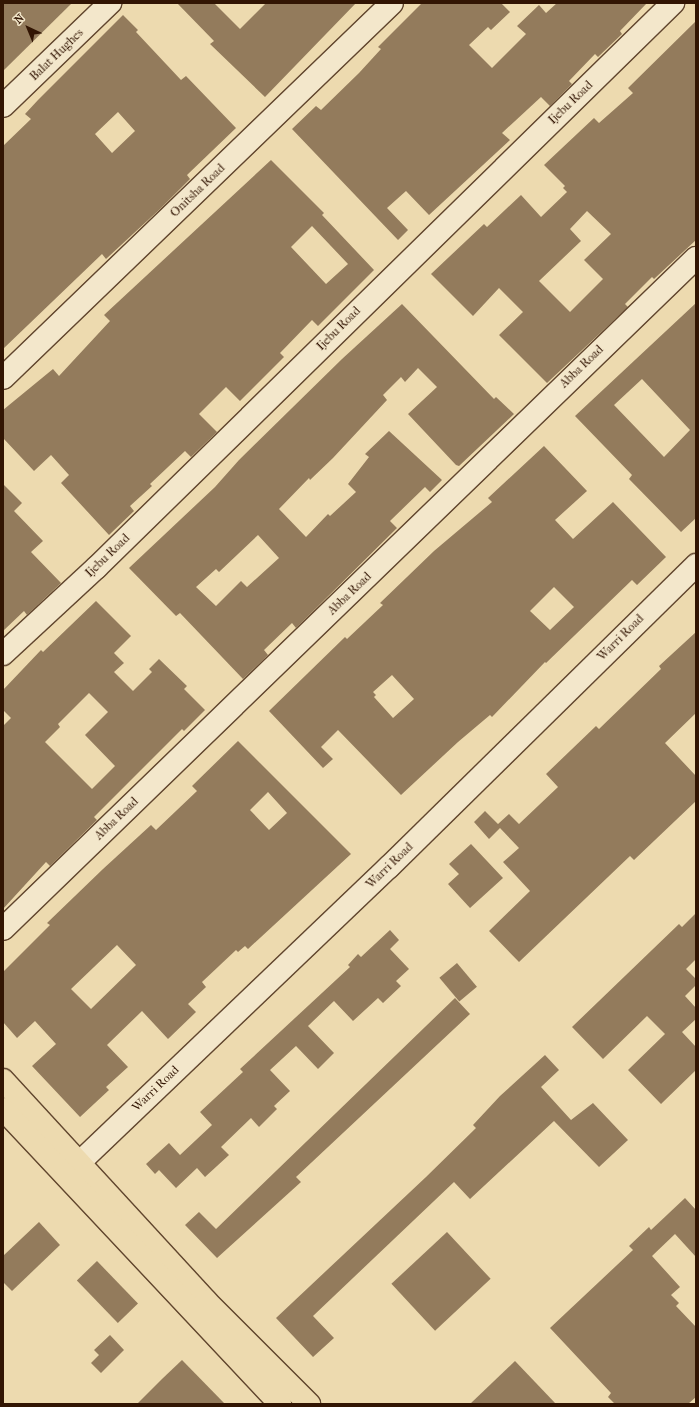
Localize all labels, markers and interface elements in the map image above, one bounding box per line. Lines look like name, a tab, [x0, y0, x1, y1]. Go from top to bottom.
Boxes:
north arrow	[8, 8, 48, 48]
text: N	[12, 11, 27, 27]
street label: Balat Hughes	[27, 26, 87, 84]
street label: Ijebu Road	[546, 78, 596, 128]
street label: Onitsha Road	[168, 161, 228, 221]
street label: Ijebu Road	[314, 304, 364, 354]
street label: Abba Road	[557, 343, 607, 391]
street label: Ijebu Road	[83, 531, 133, 581]
street label: Abba Road	[325, 570, 375, 618]
street label: Warri Road	[595, 612, 647, 664]
street label: Abba Road	[92, 795, 142, 843]
street label: Warri Road	[364, 840, 416, 892]
street label: Warri Road	[130, 1063, 182, 1115]

